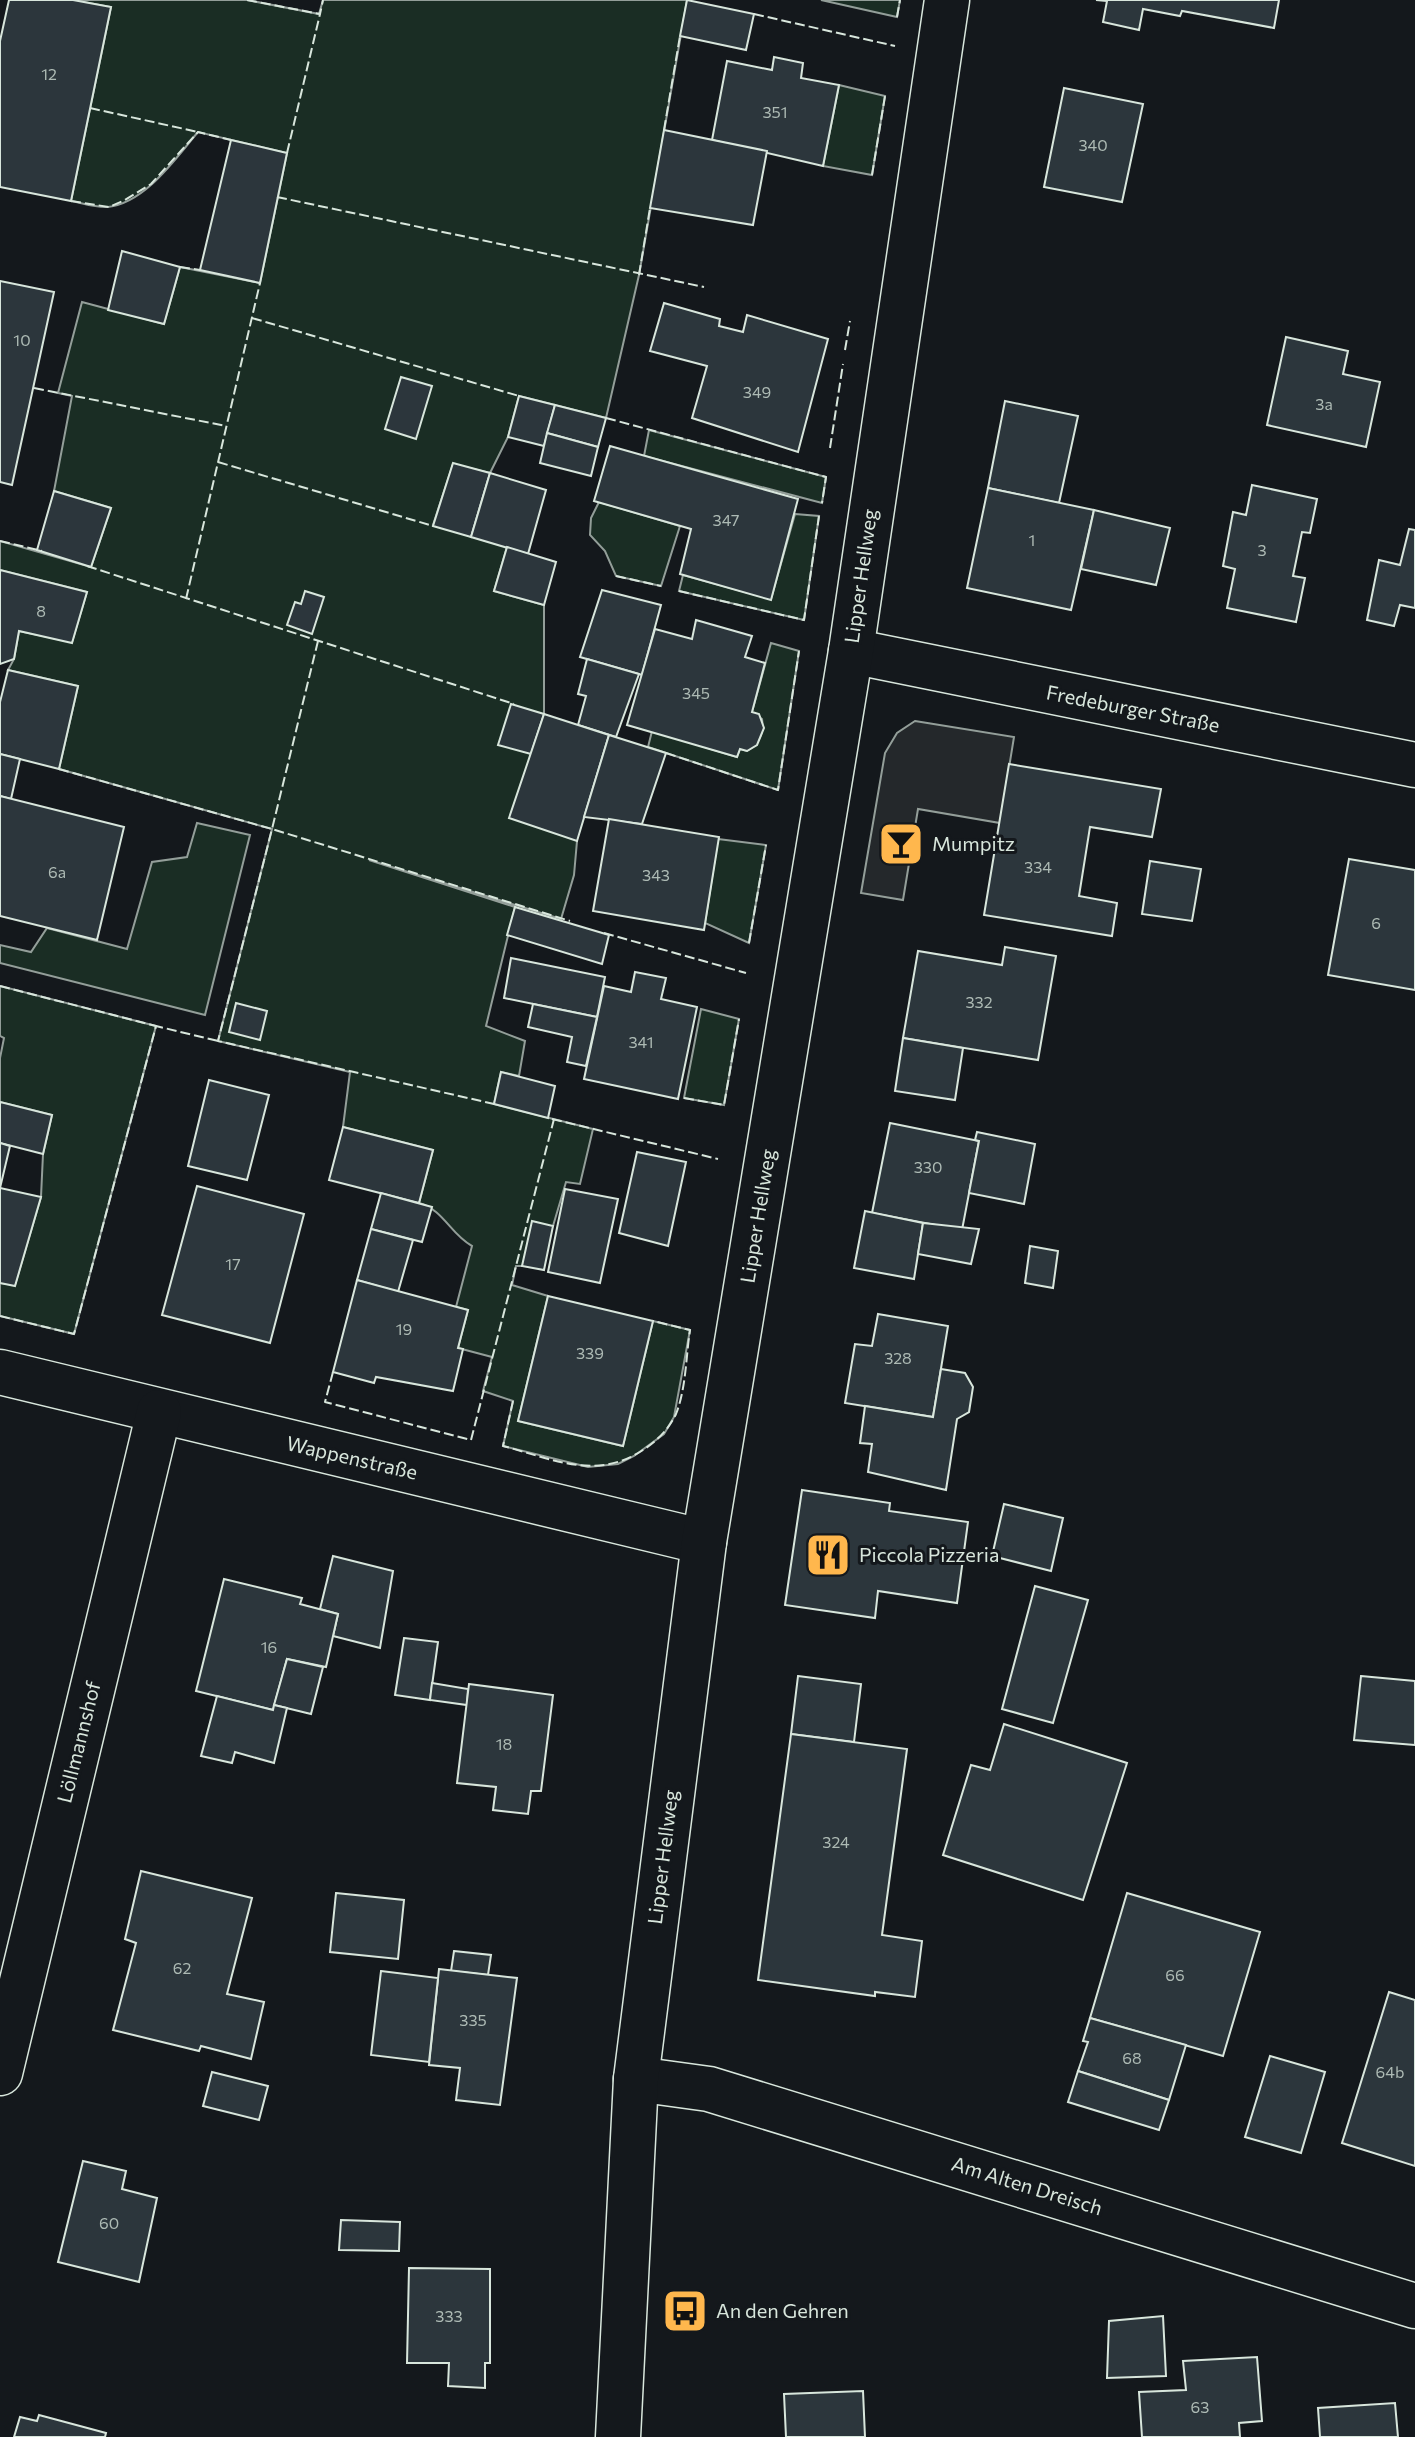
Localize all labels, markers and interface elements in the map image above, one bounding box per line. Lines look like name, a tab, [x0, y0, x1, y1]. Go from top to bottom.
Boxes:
house number: 12	[41, 64, 57, 83]
house number: 351	[762, 102, 788, 121]
house number: 340	[1078, 135, 1108, 154]
house number: 10	[13, 330, 31, 349]
house number: 349	[743, 382, 771, 401]
house number: 3a	[1315, 394, 1333, 413]
street label: Lipper Hellweg	[839, 507, 881, 645]
house number: 347	[713, 510, 739, 529]
house number: 1	[1029, 530, 1035, 549]
house number: 3	[1257, 540, 1267, 559]
house number: 8	[36, 601, 46, 620]
street label: Fredeburger Straße	[1044, 679, 1222, 737]
house number: 345	[682, 683, 710, 702]
bar icon: Mumpitz	[877, 820, 925, 868]
place label: Mumpitz	[932, 831, 1015, 855]
house number: 334	[1024, 857, 1052, 876]
house number: 6a	[48, 862, 66, 881]
house number: 343	[642, 865, 670, 884]
house number: 6	[1371, 913, 1381, 932]
house number: 332	[965, 992, 993, 1011]
house number: 341	[628, 1032, 654, 1051]
street label: Lipper Hellweg	[735, 1147, 779, 1285]
house number: 330	[914, 1157, 942, 1176]
house number: 17	[225, 1254, 241, 1273]
house number: 19	[396, 1319, 412, 1338]
house number: 339	[576, 1343, 604, 1362]
house number: 328	[884, 1348, 912, 1367]
street label: Wappenstraße	[284, 1430, 420, 1484]
restaurant icon: Piccola Pizzeria	[804, 1531, 852, 1579]
place label: Piccola Pizzeria	[859, 1542, 999, 1566]
house number: 16	[261, 1637, 277, 1656]
street label: Löllmannshof	[51, 1678, 105, 1805]
house number: 18	[496, 1734, 512, 1753]
street label: Lipper Hellweg	[642, 1788, 682, 1926]
house number: 324	[822, 1832, 850, 1851]
house number: 62	[173, 1958, 191, 1977]
house number: 66	[1165, 1965, 1185, 1984]
house number: 335	[459, 2010, 487, 2029]
house number: 68	[1122, 2048, 1142, 2067]
house number: 64b	[1376, 2062, 1404, 2081]
street label: Am Alten Dreisch	[949, 2151, 1106, 2219]
house number: 60	[99, 2213, 119, 2232]
bus stop icon: An den Gehren	[661, 2287, 709, 2335]
place label: An den Gehren	[716, 2298, 849, 2322]
house number: 333	[435, 2306, 463, 2325]
house number: 63	[1191, 2397, 1209, 2416]

